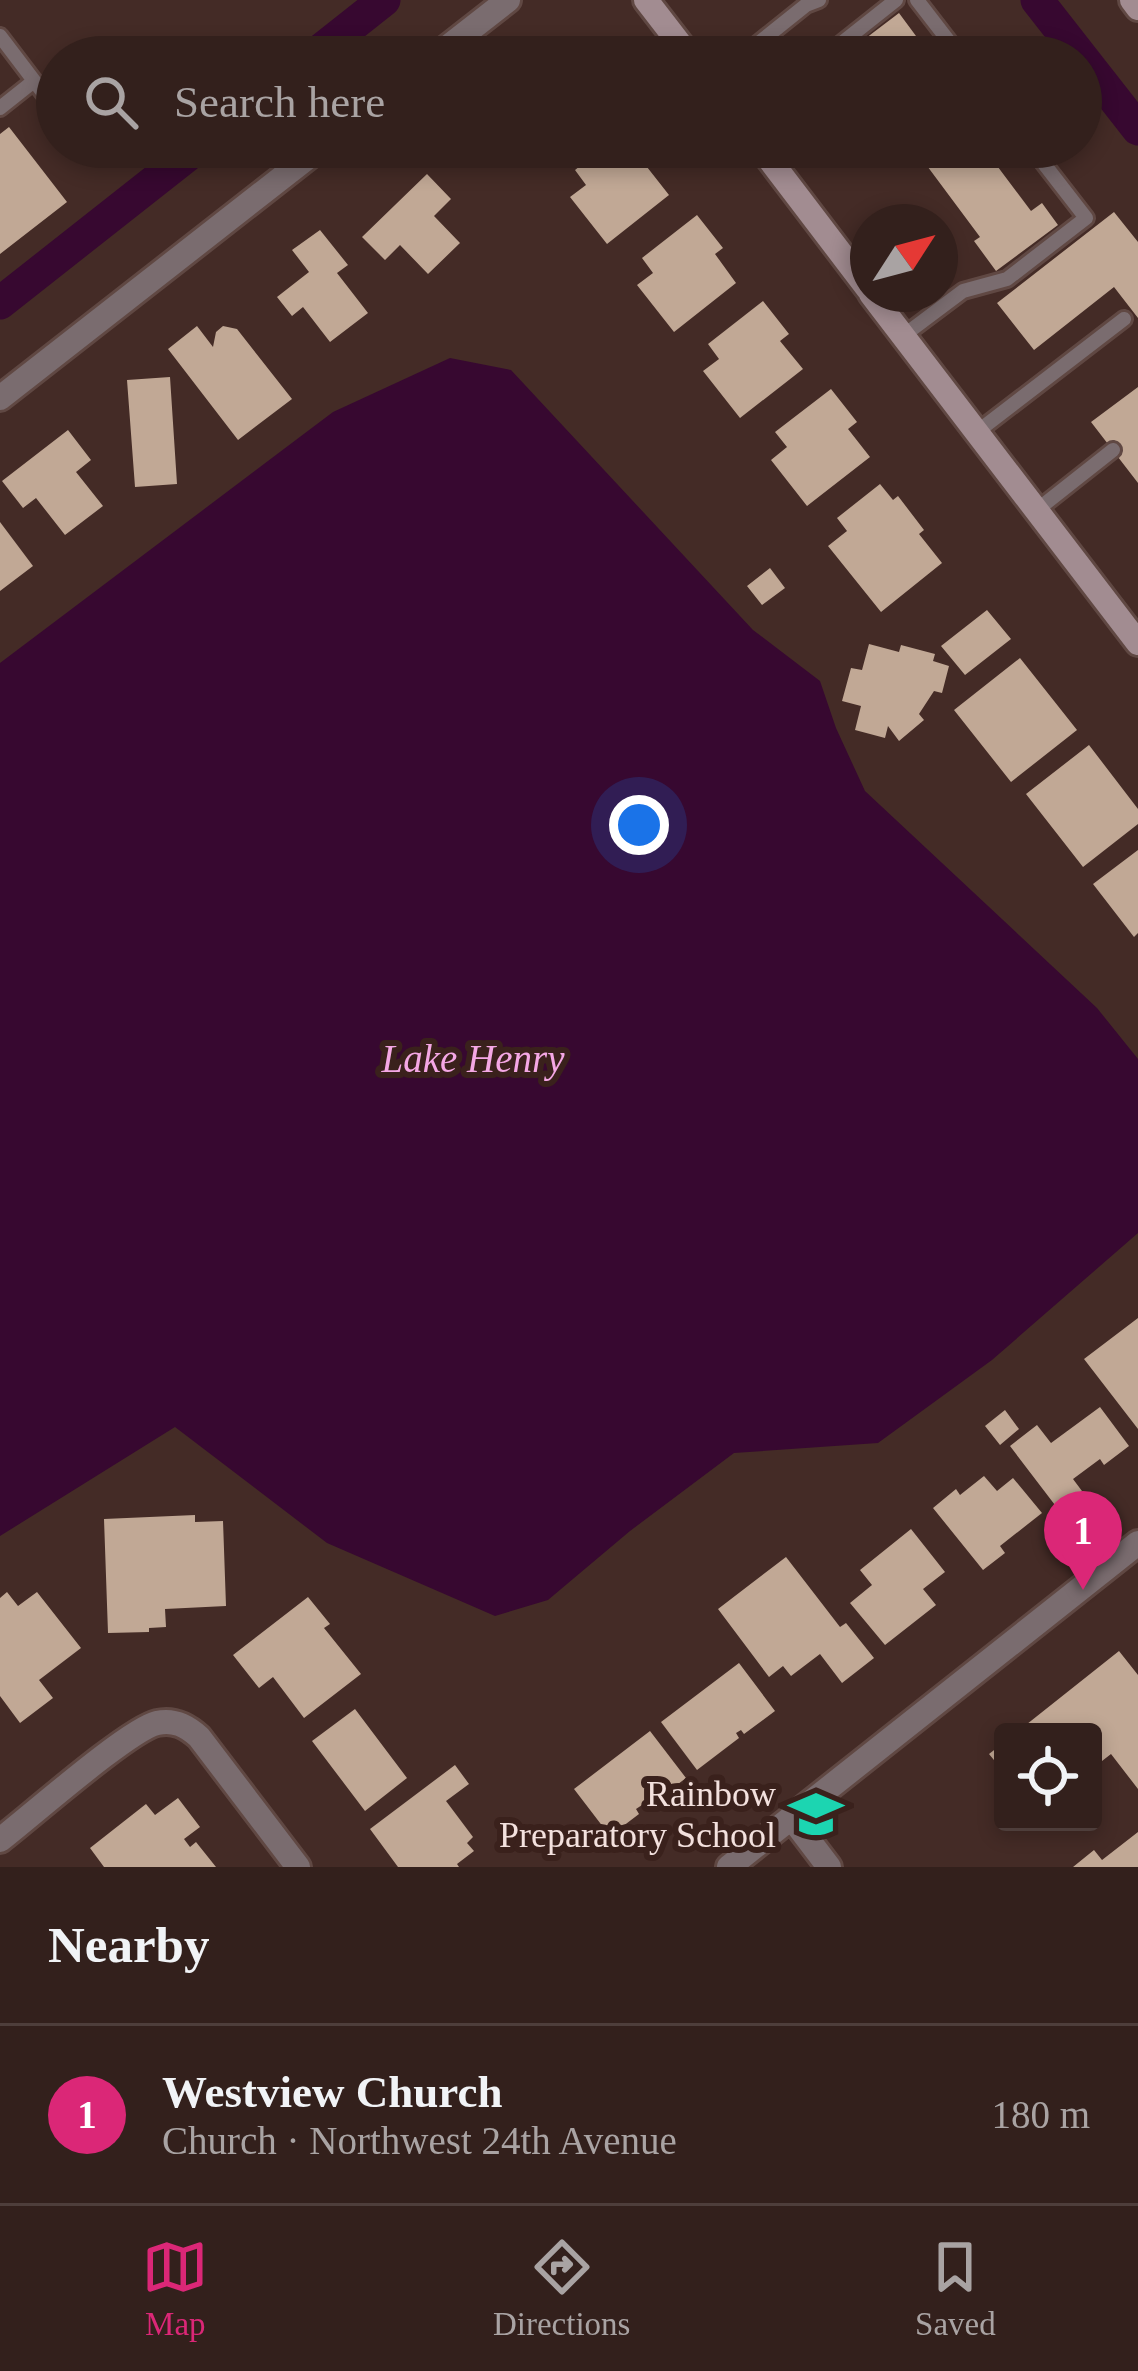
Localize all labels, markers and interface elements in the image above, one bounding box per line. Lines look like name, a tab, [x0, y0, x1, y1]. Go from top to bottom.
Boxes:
search box	[36, 36, 1102, 168]
icon: search	[78, 69, 144, 135]
text: Search here	[174, 77, 385, 127]
north arrow	[850, 204, 958, 312]
your location	[609, 795, 669, 855]
water label: Lake Henry	[380, 1037, 565, 1081]
pin: 1	[1044, 1491, 1122, 1590]
map controls	[994, 1723, 1102, 1831]
button: locate	[994, 1723, 1102, 1831]
place label: Rainbow Preparatory School	[499, 1774, 776, 1855]
school or university icon: Rainbow Preparatory School	[787, 1785, 845, 1843]
text: Nearby	[48, 1917, 209, 1973]
text: Westview Church	[162, 2067, 502, 2117]
text: 1	[77, 2093, 97, 2136]
text: 180 m	[991, 2093, 1090, 2136]
text: Church · Northwest 24th Avenue	[162, 2119, 677, 2162]
tab: Map	[142, 2234, 208, 2343]
tab: Directions	[493, 2234, 630, 2343]
tab: Saved	[915, 2234, 996, 2343]

